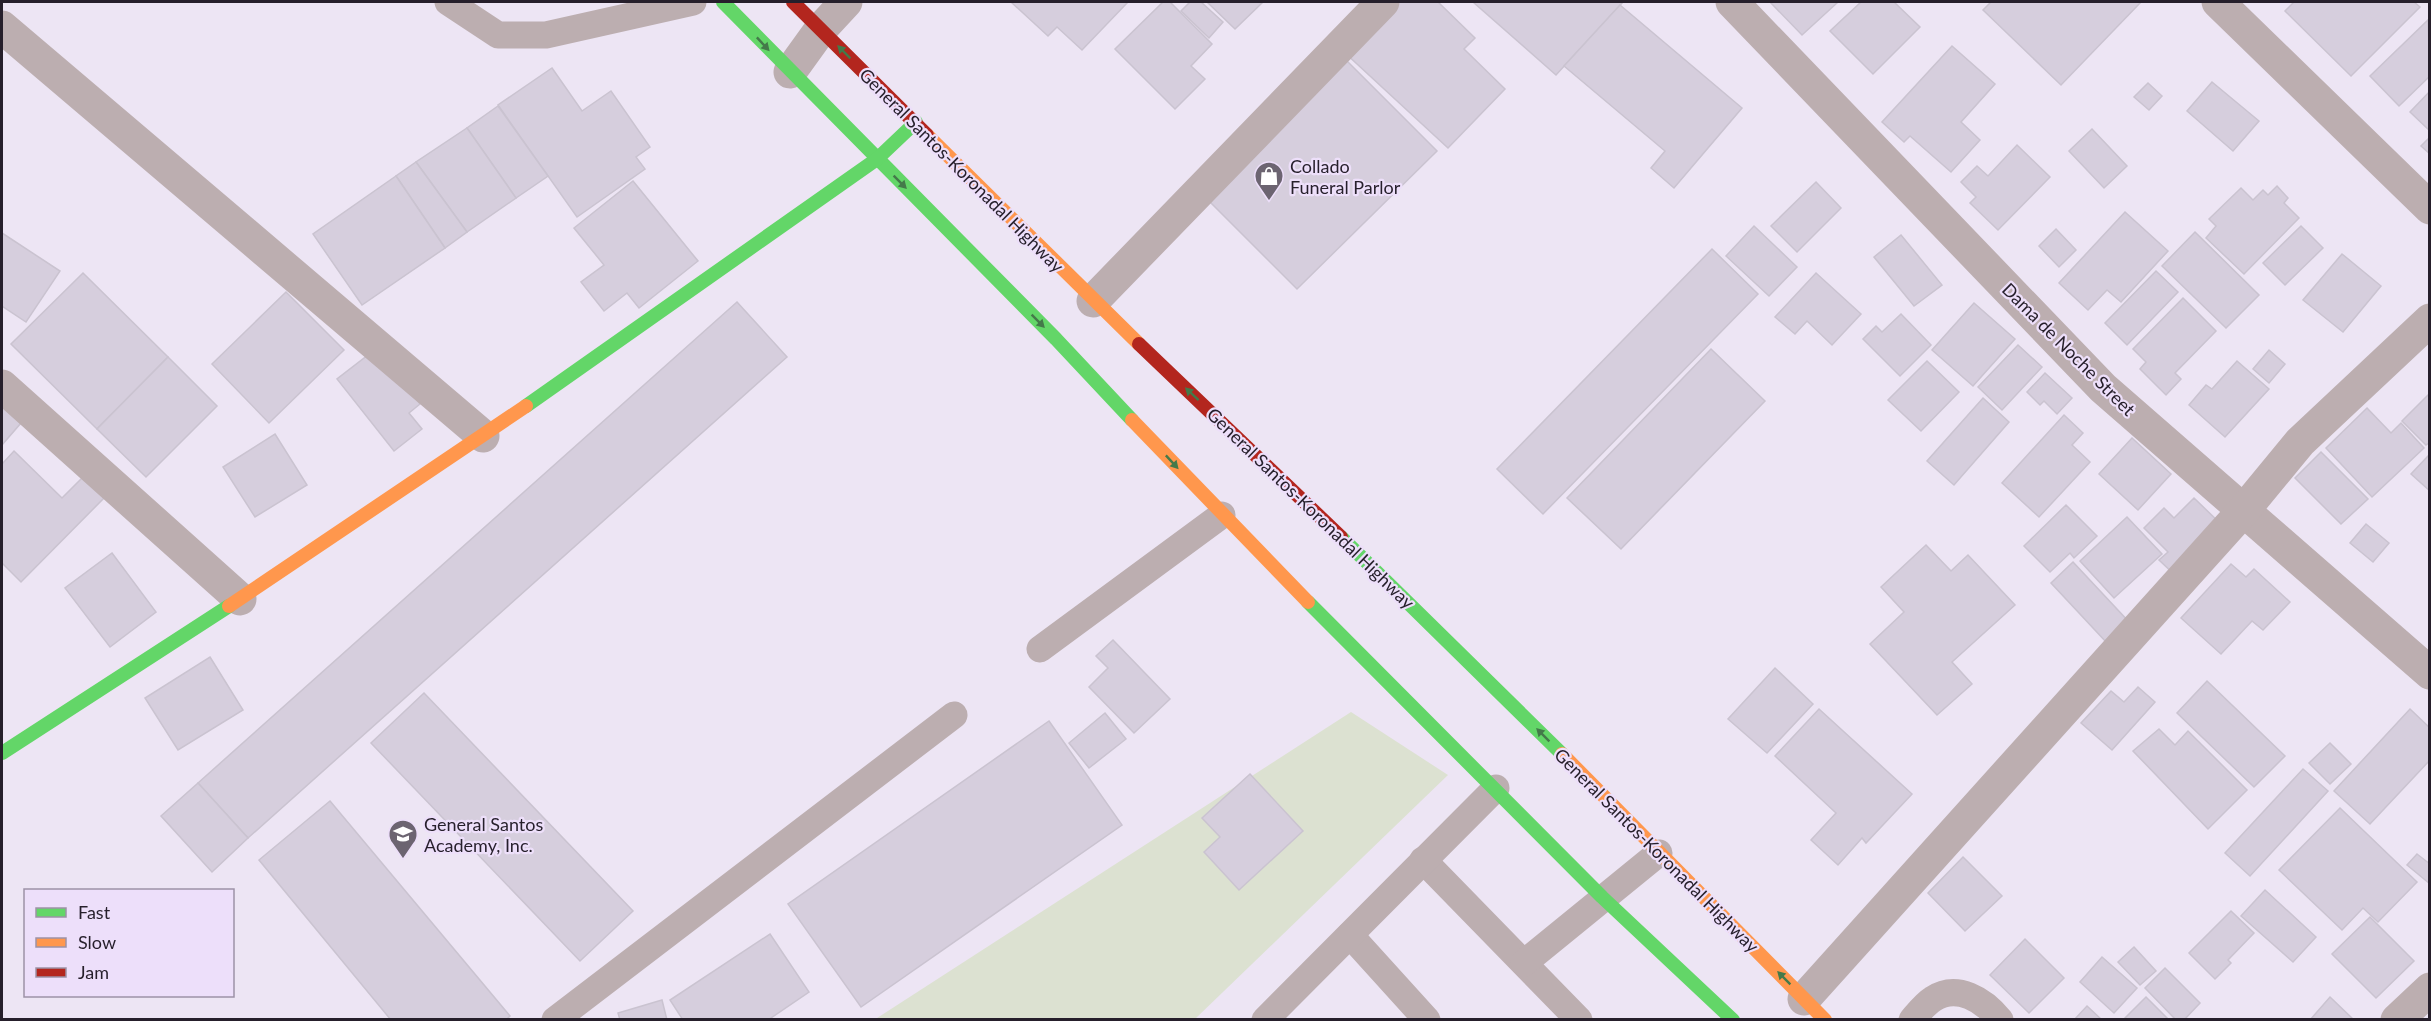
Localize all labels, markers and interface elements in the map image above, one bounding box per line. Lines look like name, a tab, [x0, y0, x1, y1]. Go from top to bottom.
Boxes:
one-way arrow	[756, 36, 769, 51]
one-way arrow	[837, 45, 851, 59]
street label: General Santos-Koronadal Highway	[855, 63, 1069, 277]
place label: Collado Funeral Parlor	[1290, 155, 1401, 198]
shop icon: Collado Funeral Parlor	[1253, 160, 1285, 202]
one-way arrow	[893, 175, 907, 189]
street label: Dama de Noche Street	[1998, 278, 2140, 420]
one-way arrow	[1030, 313, 1044, 327]
one-way arrow	[1186, 388, 1200, 402]
street label: General Santos-Koronadal Highway	[1203, 403, 1420, 614]
one-way arrow	[1165, 455, 1179, 470]
one-way arrow	[1536, 728, 1551, 742]
street label: General Santos-Koronadal Highway	[1550, 743, 1764, 957]
place label: General Santos Academy, Inc.	[424, 813, 543, 856]
school or university icon: General Santos Academy, Inc.	[387, 818, 419, 860]
legend	[24, 889, 234, 997]
text: Fast	[78, 901, 111, 923]
text: Slow	[78, 931, 116, 953]
text: Jam	[78, 961, 109, 983]
one-way arrow	[1777, 972, 1791, 986]

